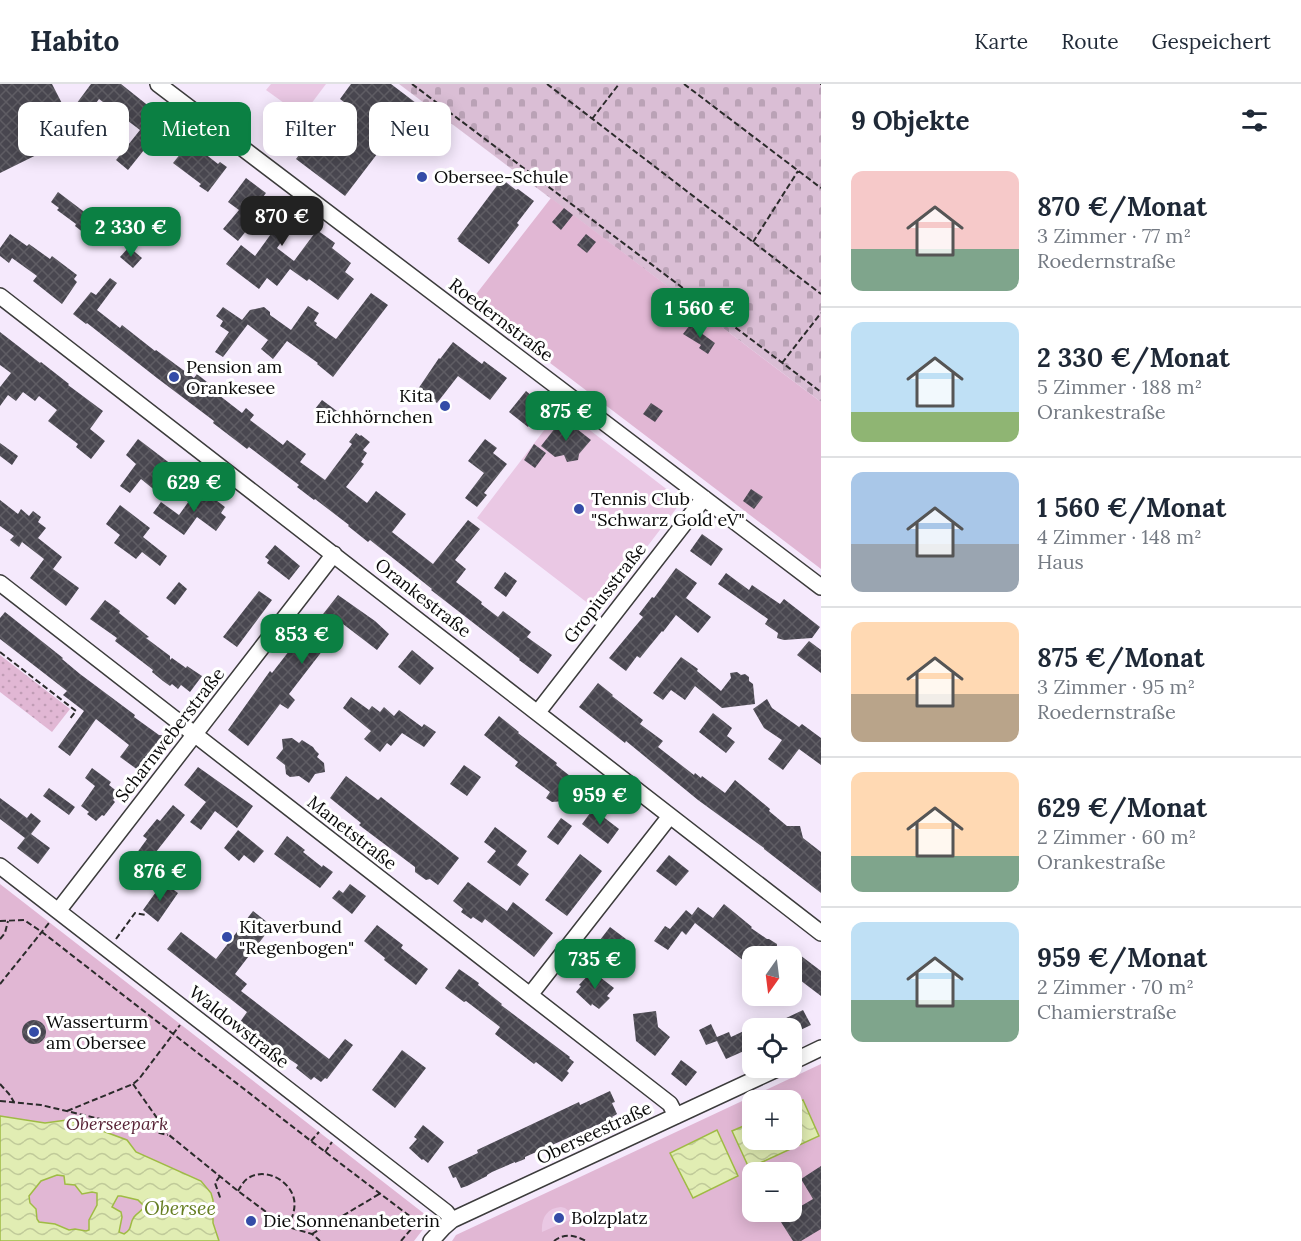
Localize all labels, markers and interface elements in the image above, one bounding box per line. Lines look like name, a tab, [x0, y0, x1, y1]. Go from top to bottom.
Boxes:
text: Habito	[30, 23, 119, 59]
text: Karte	[974, 28, 1028, 55]
text: Route	[1061, 28, 1119, 55]
text: Gespeichert	[1152, 28, 1271, 55]
chip: Kaufen	[18, 102, 129, 156]
chip: Mieten	[141, 102, 251, 156]
chip: Filter	[263, 102, 357, 156]
chip: Neu	[369, 102, 451, 156]
text: 9 Objekte	[851, 104, 969, 137]
icon: filters	[1238, 104, 1271, 137]
place label: Obersee-Schule	[434, 165, 569, 188]
marker: Obersee-Schule	[415, 170, 429, 184]
text: 870 €/Monat	[1037, 190, 1207, 223]
icon: home	[899, 195, 971, 267]
pin: 870 €	[240, 196, 324, 247]
text: 870 €	[255, 203, 309, 228]
pin: 2 330 €	[76, 207, 186, 258]
text: 2 330 €	[95, 214, 167, 239]
text: 3 Zimmer · 77 m²	[1037, 223, 1191, 248]
text: Roedernstraße	[1037, 248, 1176, 273]
street label: Roedernstraße	[445, 273, 558, 367]
pin: 1 560 €	[645, 288, 755, 339]
text: 1 560 €	[665, 295, 735, 320]
text: 2 330 €/Monat	[1037, 341, 1230, 374]
icon: home	[899, 346, 971, 418]
place label: Pension am Orankesee	[186, 355, 282, 399]
marker: Pension am Orankesee	[167, 370, 181, 384]
text: 5 Zimmer · 188 m²	[1037, 374, 1202, 399]
place label: Kita Eichhörnchen	[315, 384, 433, 428]
pin: 875 €	[524, 391, 608, 442]
text: 875 €	[539, 398, 593, 423]
marker: Kita Eichhörnchen	[438, 399, 452, 413]
text: Orankestraße	[1037, 399, 1166, 424]
pin: 629 €	[152, 462, 236, 513]
text: 629 €	[166, 469, 222, 494]
place label: Tennis Club "Schwarz Gold eV"	[591, 487, 745, 531]
text: 1 560 €/Monat	[1037, 491, 1226, 524]
icon: home	[899, 496, 971, 568]
marker: Tennis Club "Schwarz Gold eV"	[572, 502, 586, 516]
text: 4 Zimmer · 148 m²	[1037, 524, 1202, 549]
street label: Gropiusstraße	[558, 538, 651, 647]
text: Haus	[1037, 549, 1084, 574]
street label: Orankestraße	[371, 553, 476, 642]
pin: 853 €	[260, 614, 344, 665]
text: 853 €	[275, 621, 329, 646]
text: 875 €/Monat	[1037, 641, 1204, 674]
icon: home	[899, 646, 971, 718]
street label: Scharnweberstraße	[110, 663, 229, 807]
text: 3 Zimmer · 95 m²	[1037, 674, 1195, 699]
text: Roedernstraße	[1037, 699, 1176, 724]
pin: 959 €	[558, 775, 642, 826]
text: 959 €	[572, 782, 628, 807]
street label: Manetstraße	[303, 790, 402, 875]
text: 629 €/Monat	[1037, 791, 1207, 824]
icon: home	[899, 796, 971, 868]
text: 2 Zimmer · 60 m²	[1037, 824, 1196, 849]
text: Orankestraße	[1037, 849, 1166, 874]
pin: 876 €	[118, 851, 202, 902]
text: 876 €	[133, 858, 187, 883]
place label: Kitaverbund "Regenbogen"	[239, 915, 354, 959]
marker: Kitaverbund "Regenbogen"	[220, 930, 234, 944]
pin: 735 €	[553, 939, 637, 990]
text: 959 €/Monat	[1037, 941, 1207, 974]
text: 735 €	[569, 946, 621, 971]
north arrow	[742, 946, 802, 1006]
map controls	[742, 946, 802, 1222]
icon: home	[899, 946, 971, 1018]
text: 2 Zimmer · 70 m²	[1037, 974, 1194, 999]
street label: Waldowstraße	[184, 980, 294, 1073]
text: Chamierstraße	[1037, 999, 1177, 1024]
place label: Wasserturm am Obersee	[46, 1010, 148, 1054]
button: locate	[742, 1018, 802, 1078]
marker: Wasserturm am Obersee	[27, 1025, 41, 1039]
button: +	[742, 1090, 802, 1150]
street label: Oberseestraße	[533, 1096, 655, 1169]
park label: Oberseepark	[66, 1112, 168, 1135]
button: −	[742, 1162, 802, 1222]
water label: Obersee	[144, 1195, 216, 1220]
place label: Bolzplatz	[571, 1206, 648, 1229]
place label: Die Sonnenanbeterin	[263, 1209, 440, 1232]
marker: Bolzplatz	[552, 1211, 566, 1225]
marker: Die Sonnenanbeterin	[244, 1214, 258, 1228]

